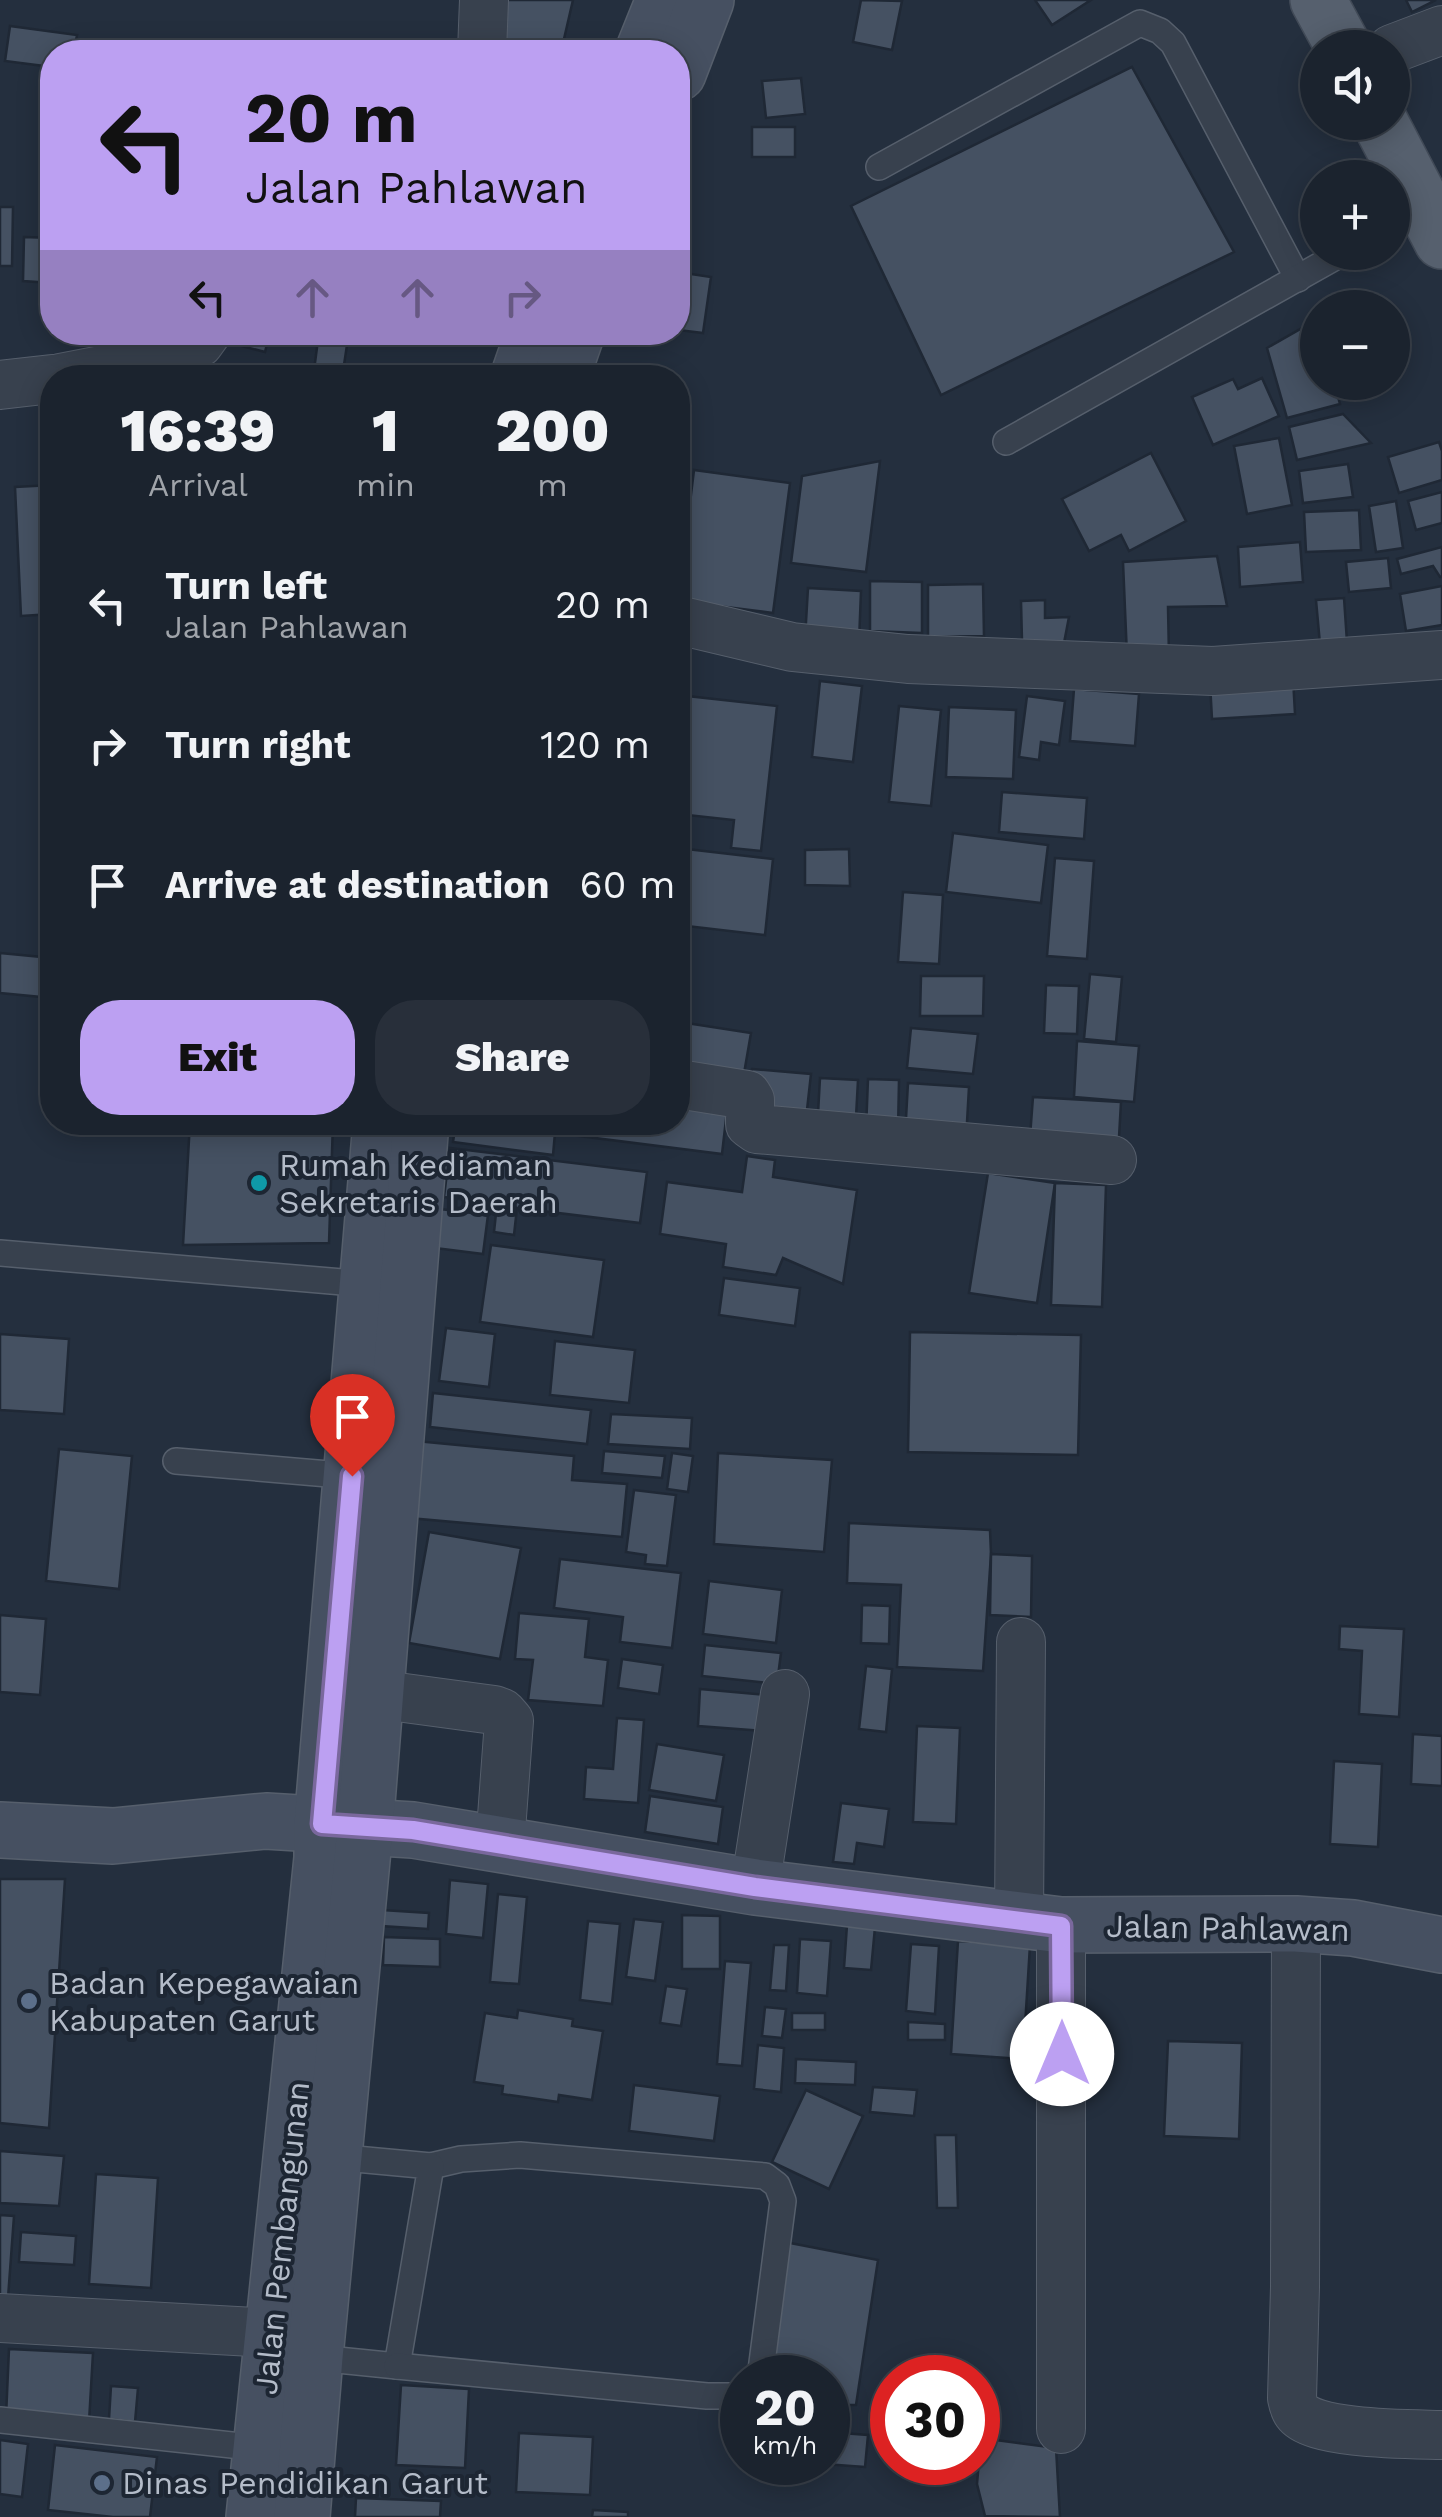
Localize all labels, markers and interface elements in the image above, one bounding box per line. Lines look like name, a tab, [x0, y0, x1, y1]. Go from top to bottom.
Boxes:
map controls	[1300, 30, 1410, 400]
button: sound	[1300, 30, 1410, 140]
text: 20 m	[245, 77, 418, 159]
icon: left	[80, 80, 210, 210]
button: +	[1300, 160, 1410, 270]
text: Jalan Pahlawan	[245, 161, 588, 214]
icon: left	[180, 270, 235, 325]
icon: ahead	[285, 270, 340, 325]
icon: ahead	[390, 270, 445, 325]
icon: right	[495, 270, 550, 325]
button: −	[1300, 290, 1410, 400]
text: 16:39	[121, 395, 275, 466]
text: 1	[372, 395, 399, 466]
text: 200	[495, 395, 609, 466]
text: Arrival	[148, 466, 248, 504]
text: min	[356, 466, 415, 504]
text: m	[537, 466, 568, 504]
text: Turn left	[165, 564, 327, 608]
icon: left	[80, 578, 135, 633]
text: 20 m	[555, 583, 650, 627]
text: Jalan Pahlawan	[165, 608, 409, 646]
icon: right	[80, 718, 135, 773]
text: Turn right	[165, 723, 351, 767]
text: 120 m	[540, 723, 650, 767]
icon: arrive	[80, 858, 135, 913]
text: Arrive at destination	[165, 863, 550, 907]
text: 60 m	[580, 863, 675, 907]
button: Exit	[80, 1000, 355, 1115]
button: Share	[375, 1000, 650, 1115]
place label: Rumah Kediaman Sekretaris Daerah	[279, 1146, 558, 1221]
marker: Rumah Kediaman Sekretaris Daerah	[248, 1172, 270, 1194]
pin	[310, 1374, 395, 1477]
icon: arrive	[325, 1389, 380, 1444]
street label: Jalan Pahlawan	[1106, 1907, 1350, 1949]
place label: Badan Kepegawaian Kabupaten Garut	[49, 1964, 359, 2039]
marker: Badan Kepegawaian Kabupaten Garut	[18, 1990, 40, 2012]
position arrow	[1010, 2002, 1114, 2106]
street label: Jalan Pembangunan	[247, 2079, 317, 2397]
speed limit sign: 30	[870, 2355, 1000, 2485]
text: 20	[754, 2378, 816, 2437]
text: km/h	[753, 2431, 817, 2460]
place label: Dinas Pendidikan Garut	[122, 2464, 488, 2502]
marker: Dinas Pendidikan Garut	[91, 2472, 113, 2494]

